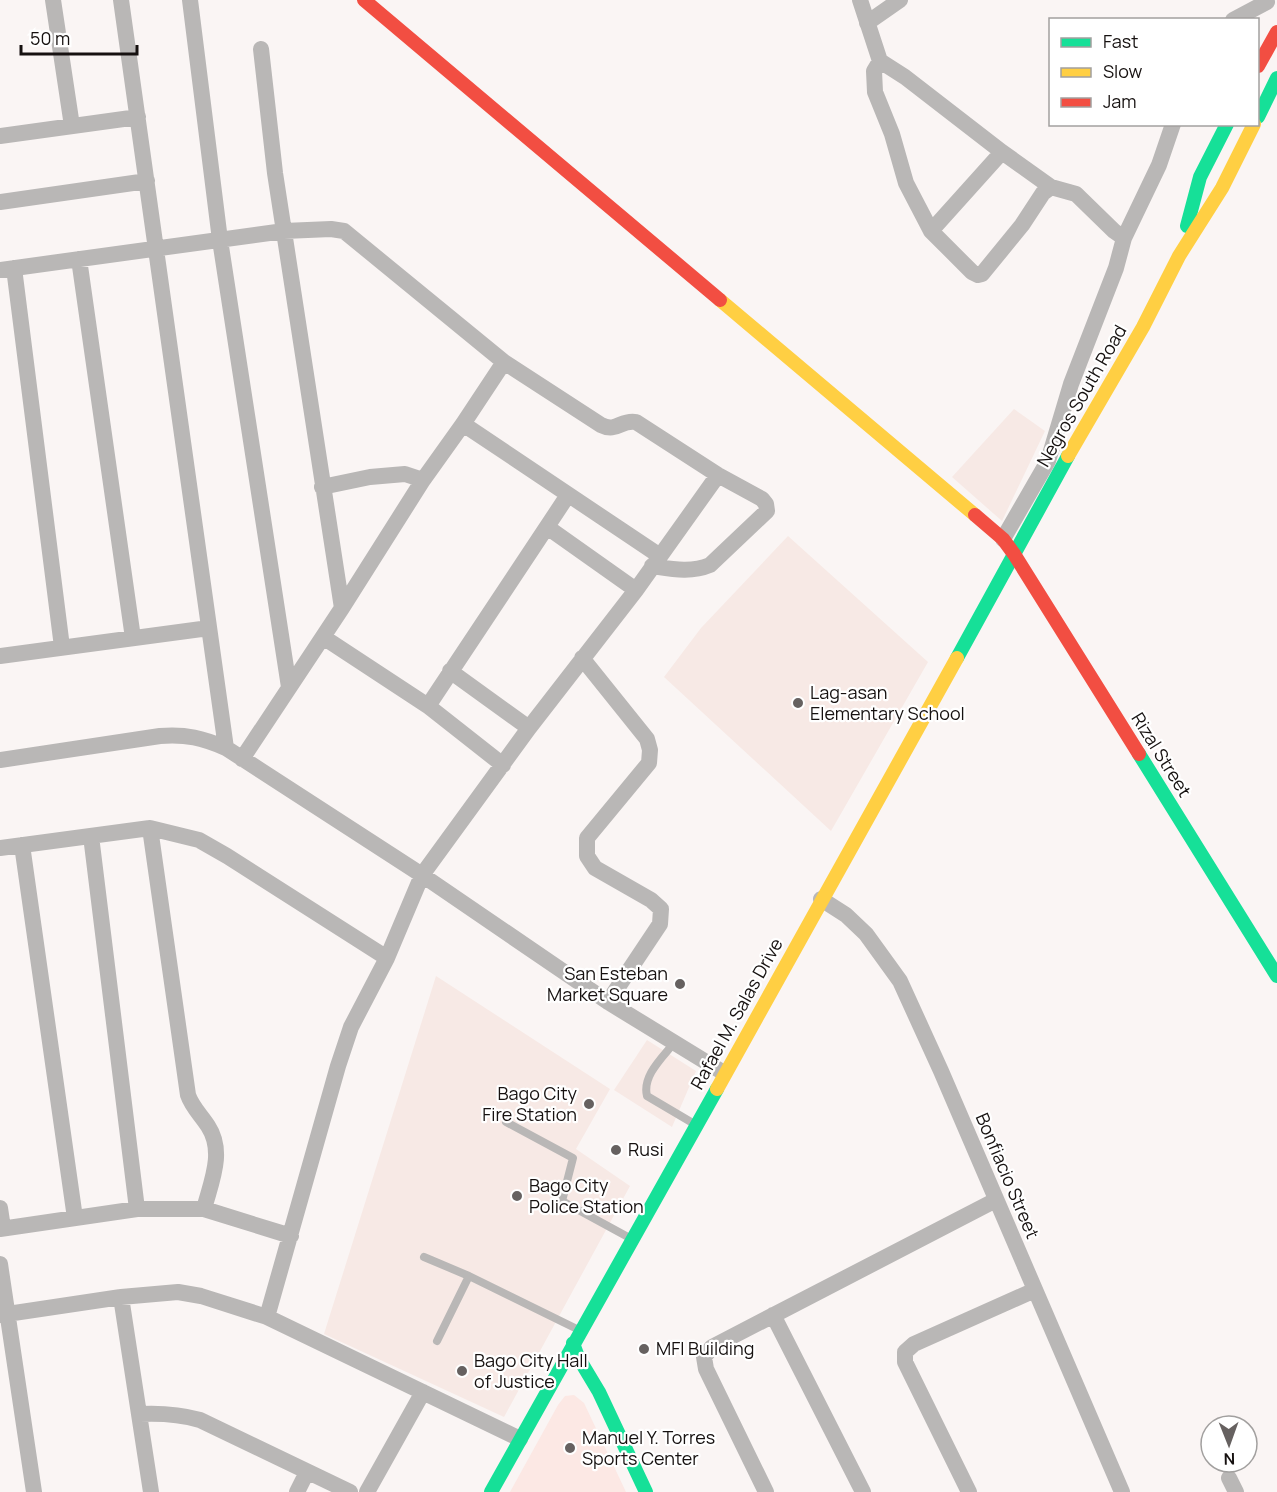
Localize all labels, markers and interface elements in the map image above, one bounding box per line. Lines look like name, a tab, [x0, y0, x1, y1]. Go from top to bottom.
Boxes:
scale bar	[21, 18, 136, 56]
legend	[1049, 18, 1259, 126]
text: 50 m	[30, 26, 70, 50]
text: Fast	[1103, 29, 1138, 53]
text: Slow	[1103, 59, 1143, 83]
text: Jam	[1103, 89, 1137, 113]
street label: Negros South Road	[1031, 320, 1132, 471]
place label: Lag-asan Elementary School	[810, 680, 965, 725]
marker: Lag-asan Elementary School	[791, 696, 805, 710]
street label: Rizal Street	[1126, 708, 1197, 801]
street label: Rafael M. Salas Drive	[685, 934, 788, 1093]
place label: San Esteban Market Square	[547, 961, 668, 1006]
marker: San Esteban Market Square	[673, 977, 687, 991]
place label: Bago City Fire Station	[482, 1081, 578, 1126]
marker: Bago City Fire Station	[582, 1097, 596, 1111]
street label: Bonfiacio Street	[971, 1109, 1045, 1242]
place label: Rusi	[628, 1137, 664, 1161]
marker: Rusi	[609, 1143, 623, 1157]
place label: Bago City Police Station	[529, 1173, 644, 1218]
marker: Bago City Police Station	[510, 1189, 524, 1203]
place label: MFI Building	[656, 1336, 754, 1360]
marker: MFI Building	[637, 1342, 651, 1356]
place label: Bago City Hall of Justice	[474, 1348, 588, 1393]
marker: Bago City Hall of Justice	[455, 1364, 469, 1378]
north arrow	[1199, 1414, 1259, 1474]
place label: Manuel Y. Torres Sports Center	[582, 1425, 715, 1470]
marker: Manuel Y. Torres Sports Center	[563, 1441, 577, 1455]
text: N	[1223, 1448, 1235, 1470]

